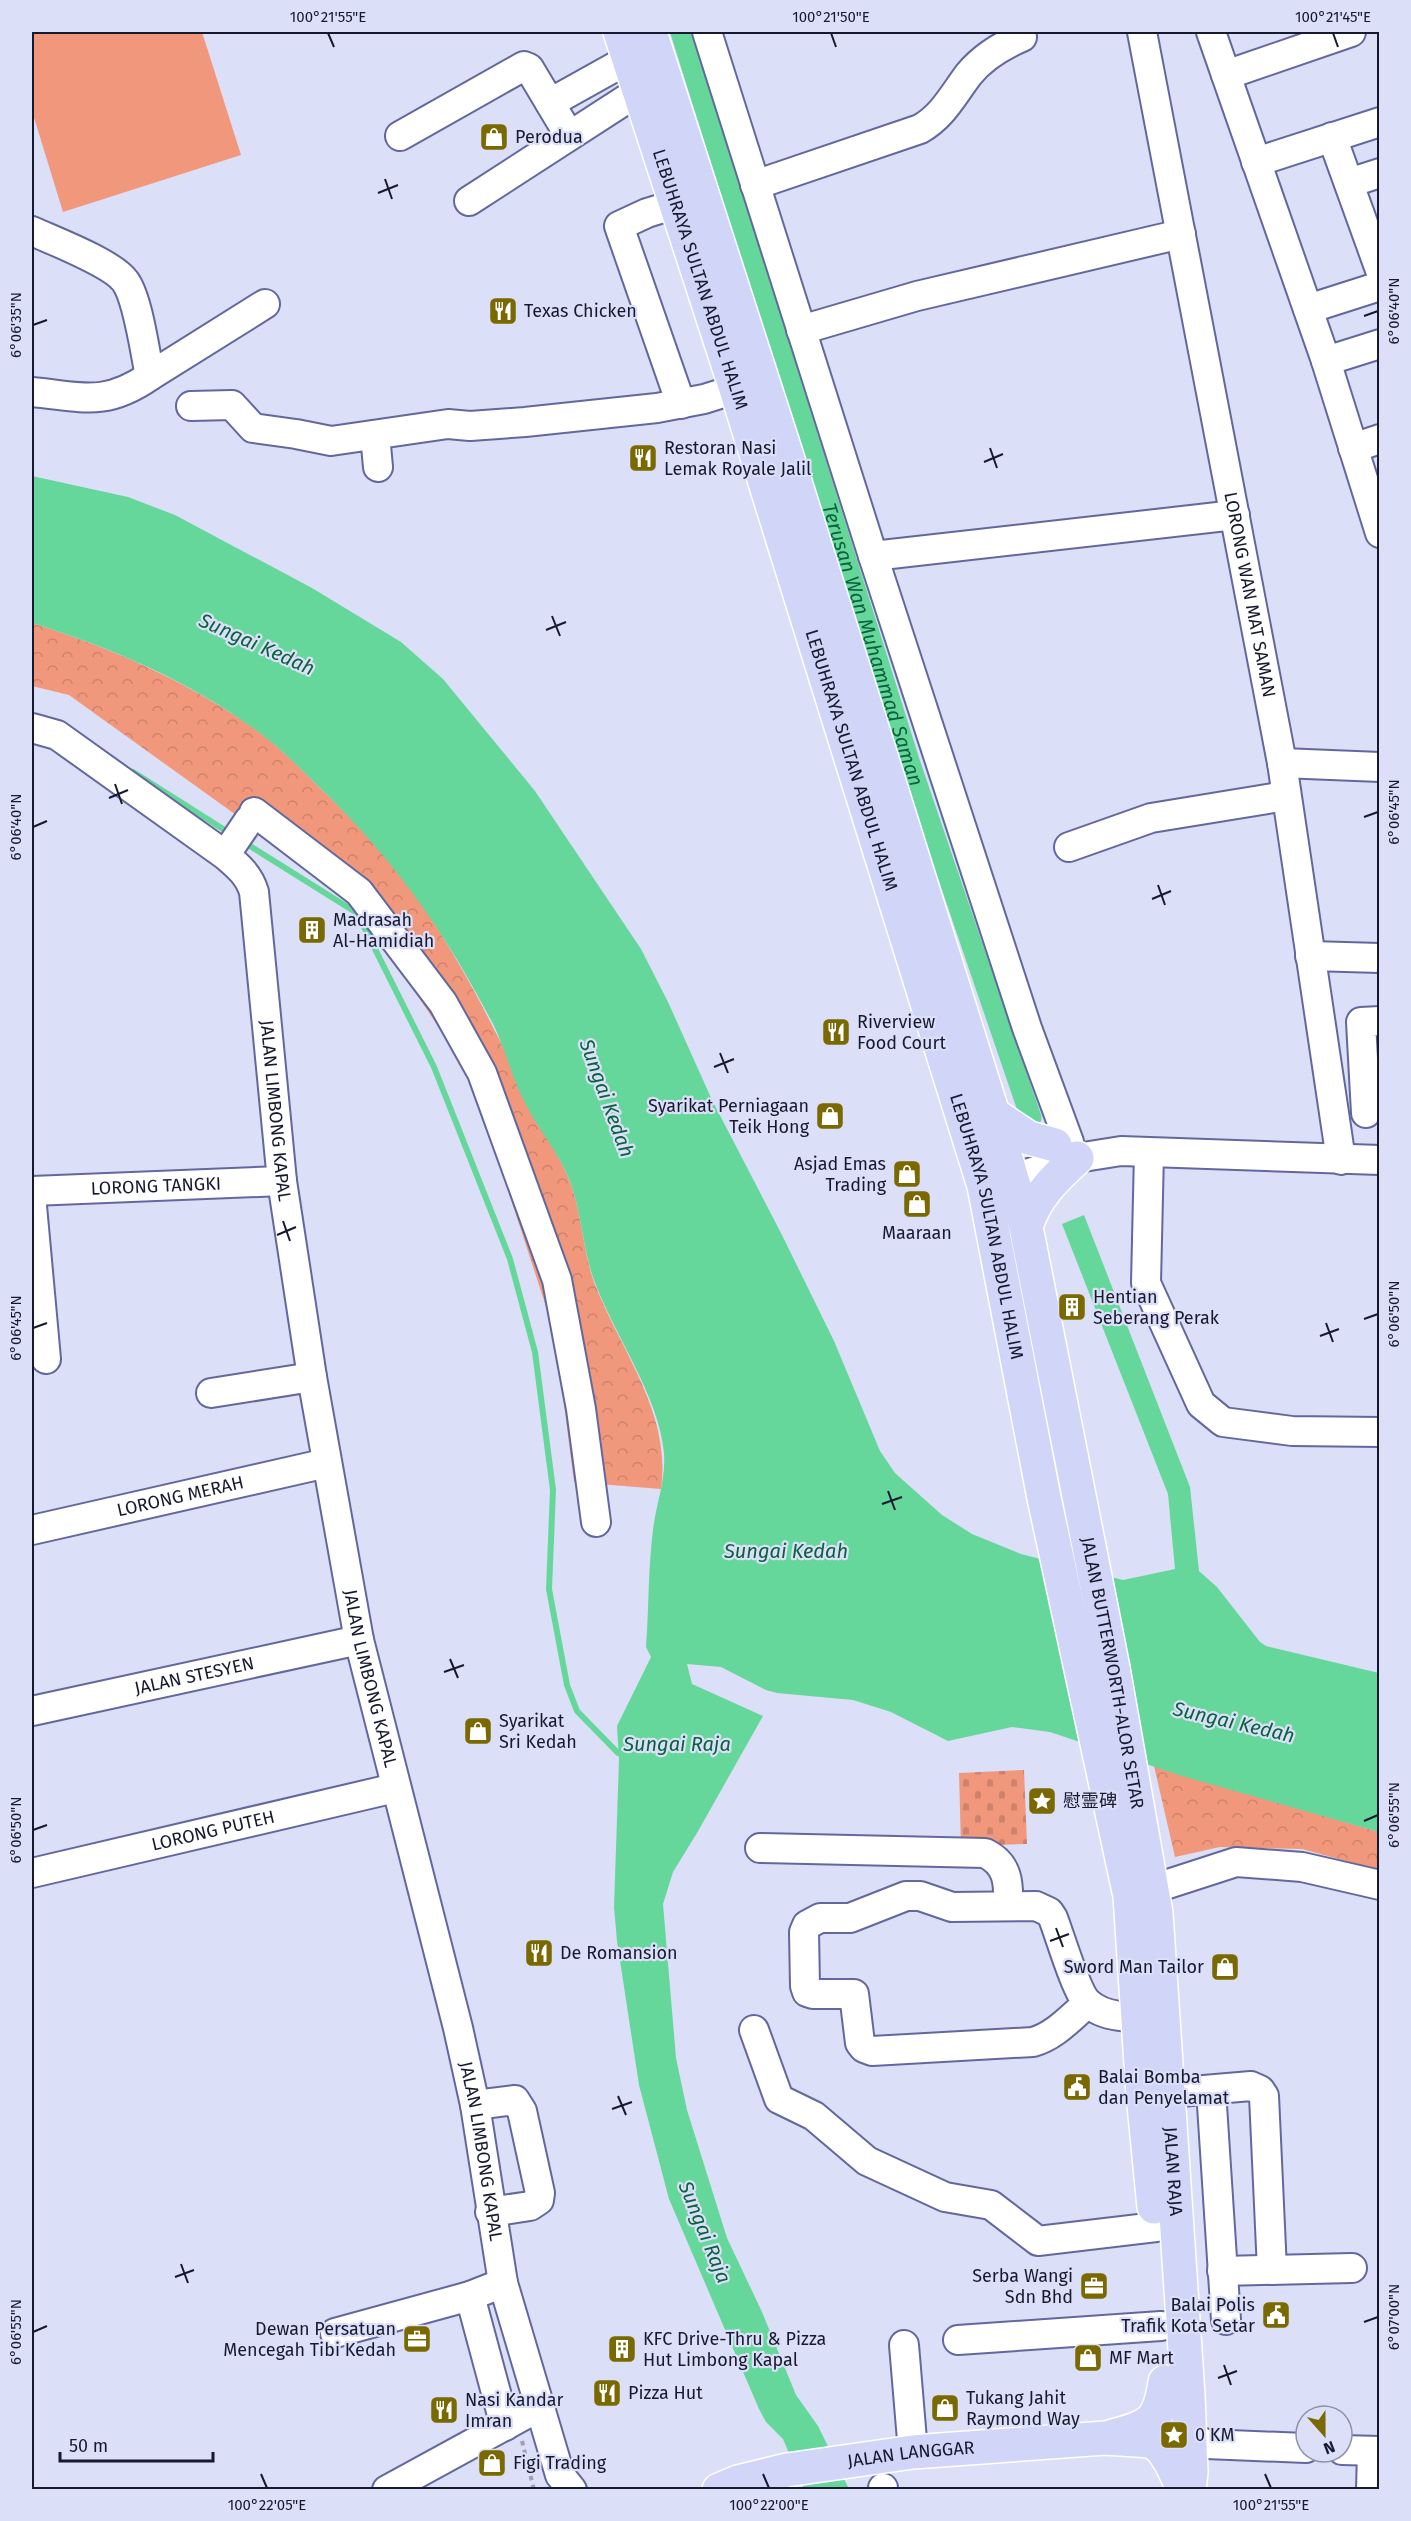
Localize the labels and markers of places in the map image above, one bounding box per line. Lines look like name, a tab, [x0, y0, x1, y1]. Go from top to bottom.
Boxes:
shop icon: Perodua	[478, 121, 510, 153]
place label: Perodua	[515, 126, 583, 148]
restaurant icon: Texas Chicken	[487, 295, 519, 327]
place label: Texas Chicken	[524, 300, 637, 322]
place label: Restoran Nasi Lemak Royale Jalil	[664, 437, 811, 480]
restaurant icon: Restoran Nasi Lemak Royale Jalil	[627, 442, 659, 474]
place label: Madrasah Al-Hamidiah	[333, 909, 434, 952]
building icon: Madrasah Al-Hamidiah	[296, 914, 328, 946]
place label: Riverview Food Court	[857, 1011, 946, 1054]
restaurant icon: Riverview Food Court	[820, 1016, 852, 1048]
place label: Syarikat Perniagaan Teik Hong	[648, 1095, 810, 1138]
shop icon: Syarikat Perniagaan Teik Hong	[814, 1100, 846, 1132]
place label: Asjad Emas Trading	[794, 1153, 887, 1196]
shop icon: Asjad Emas Trading	[891, 1158, 923, 1190]
shop icon: Maaraan	[901, 1188, 933, 1220]
place label: Maaraan	[882, 1222, 952, 1244]
place label: Hentian Seberang Perak	[1093, 1286, 1220, 1329]
building icon: Hentian Seberang Perak	[1056, 1291, 1088, 1323]
place label: Syarikat Sri Kedah	[499, 1710, 577, 1753]
shop icon: Syarikat Sri Kedah	[462, 1715, 494, 1747]
place icon: 慰霊碑	[1026, 1785, 1058, 1817]
place label: 慰霊碑	[1063, 1790, 1117, 1812]
restaurant icon: De Romansion	[523, 1937, 555, 1969]
place label: De Romansion	[560, 1942, 678, 1964]
shop icon: Sword Man Tailor	[1209, 1951, 1241, 1983]
place label: Sword Man Tailor	[1064, 1956, 1204, 1978]
place label: Balai Bomba dan Penyelamat	[1098, 2066, 1230, 2109]
public building icon: Balai Bomba dan Penyelamat	[1061, 2071, 1093, 2103]
place label: Serba Wangi Sdn Bhd	[972, 2265, 1073, 2308]
office icon: Serba Wangi Sdn Bhd	[1078, 2270, 1110, 2302]
place label: Balai Polis Trafik Kota Setar	[1121, 2294, 1255, 2337]
public building icon: Balai Polis Trafik Kota Setar	[1260, 2299, 1292, 2331]
place label: Dewan Persatuan Mencegah Tibi Kedah	[223, 2318, 396, 2361]
office icon: Dewan Persatuan Mencegah Tibi Kedah	[401, 2323, 433, 2355]
place label: KFC Drive-Thru & Pizza Hut Limbong Kapal	[643, 2328, 826, 2371]
building icon: KFC Drive-Thru & Pizza Hut Limbong Kapal	[606, 2333, 638, 2365]
shop icon: MF Mart	[1072, 2342, 1104, 2374]
place label: MF Mart	[1109, 2347, 1174, 2369]
restaurant icon: Pizza Hut	[591, 2377, 623, 2409]
place label: Pizza Hut	[628, 2382, 703, 2404]
place label: Tukang Jahit Raymond Way	[966, 2387, 1080, 2430]
place label: Nasi Kandar Imran	[465, 2389, 564, 2432]
shop icon: Tukang Jahit Raymond Way	[929, 2392, 961, 2424]
restaurant icon: Nasi Kandar Imran	[428, 2394, 460, 2426]
place icon: 0 KM	[1158, 2419, 1190, 2451]
place label: 0 KM	[1195, 2424, 1234, 2446]
shop icon: Figi Trading	[476, 2447, 508, 2479]
place label: Figi Trading	[513, 2452, 607, 2474]

